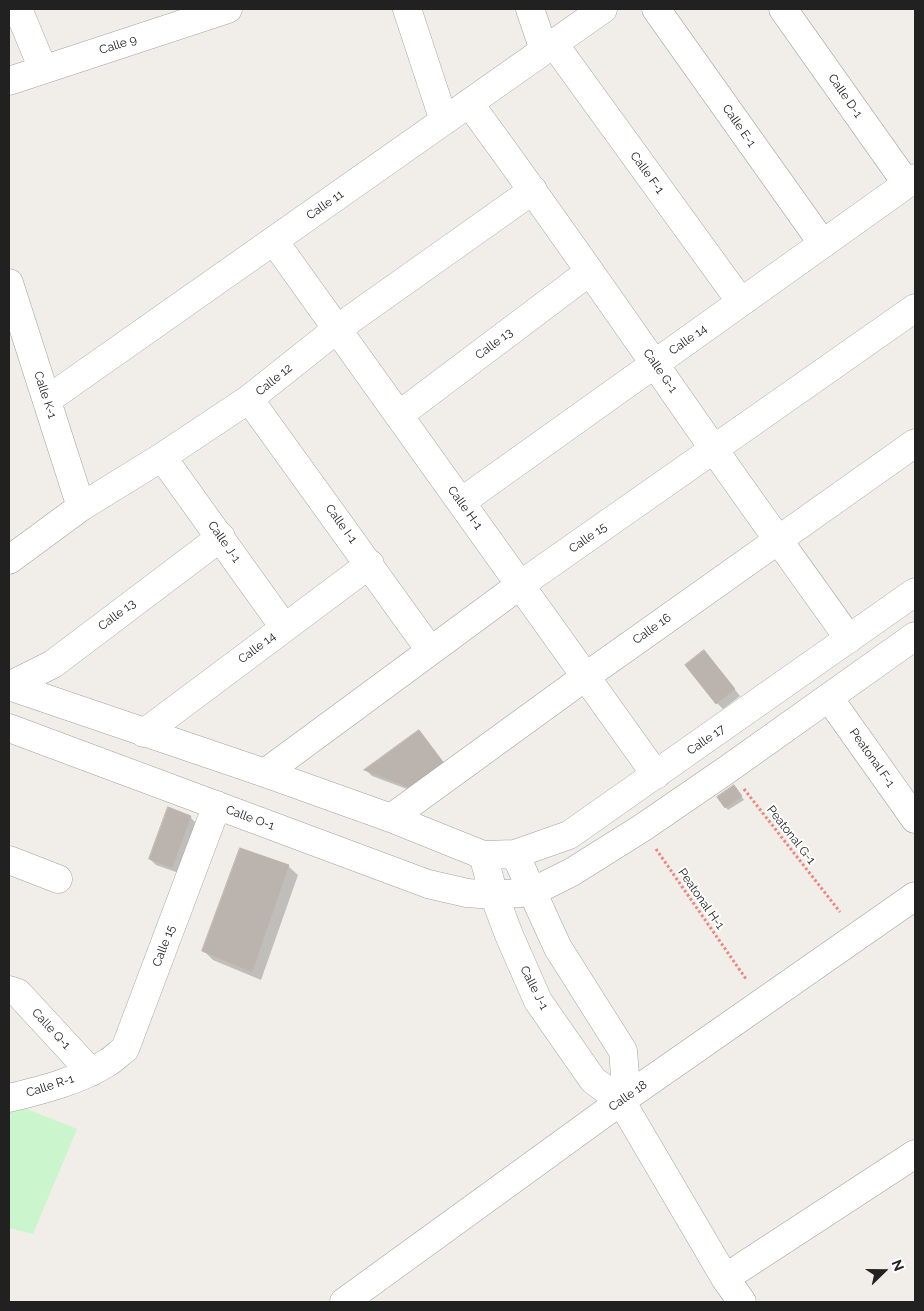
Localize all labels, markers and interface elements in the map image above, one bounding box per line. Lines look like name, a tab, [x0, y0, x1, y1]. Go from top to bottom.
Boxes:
street label: Calle 9	[97, 32, 139, 58]
street label: Calle D-1	[825, 71, 865, 121]
street label: Calle E-1	[719, 102, 759, 150]
street label: Calle F-1	[627, 149, 667, 197]
street label: Calle 11	[304, 187, 346, 223]
street label: Calle 14	[666, 322, 710, 358]
street label: Calle 13	[473, 325, 515, 363]
street label: Calle G-1	[640, 346, 680, 396]
street label: Calle 12	[253, 361, 295, 399]
street label: Calle K-1	[31, 369, 59, 421]
street label: Calle H-1	[444, 483, 486, 533]
street label: Calle I-1	[322, 502, 360, 546]
street label: Calle J-1	[205, 518, 243, 566]
street label: Calle 15	[566, 520, 610, 556]
street label: Calle 13	[96, 596, 138, 634]
street label: Calle 16	[630, 611, 674, 647]
street label: Calle 14	[235, 629, 279, 667]
street label: Calle 17	[684, 722, 728, 758]
street label: Peatonal F-1	[846, 726, 898, 790]
street label: Calle O-1	[224, 803, 276, 833]
street label: Peatonal G-1	[764, 803, 818, 867]
street label: Peatonal H-1	[675, 866, 727, 932]
street label: Calle 15	[150, 923, 178, 969]
street label: Calle J-1	[517, 964, 551, 1012]
street label: Calle Q-1	[29, 1006, 73, 1052]
street label: Calle R-1	[24, 1072, 76, 1100]
street label: Calle 18	[606, 1078, 650, 1114]
north arrow	[859, 1246, 909, 1296]
text: N	[888, 1257, 907, 1273]

